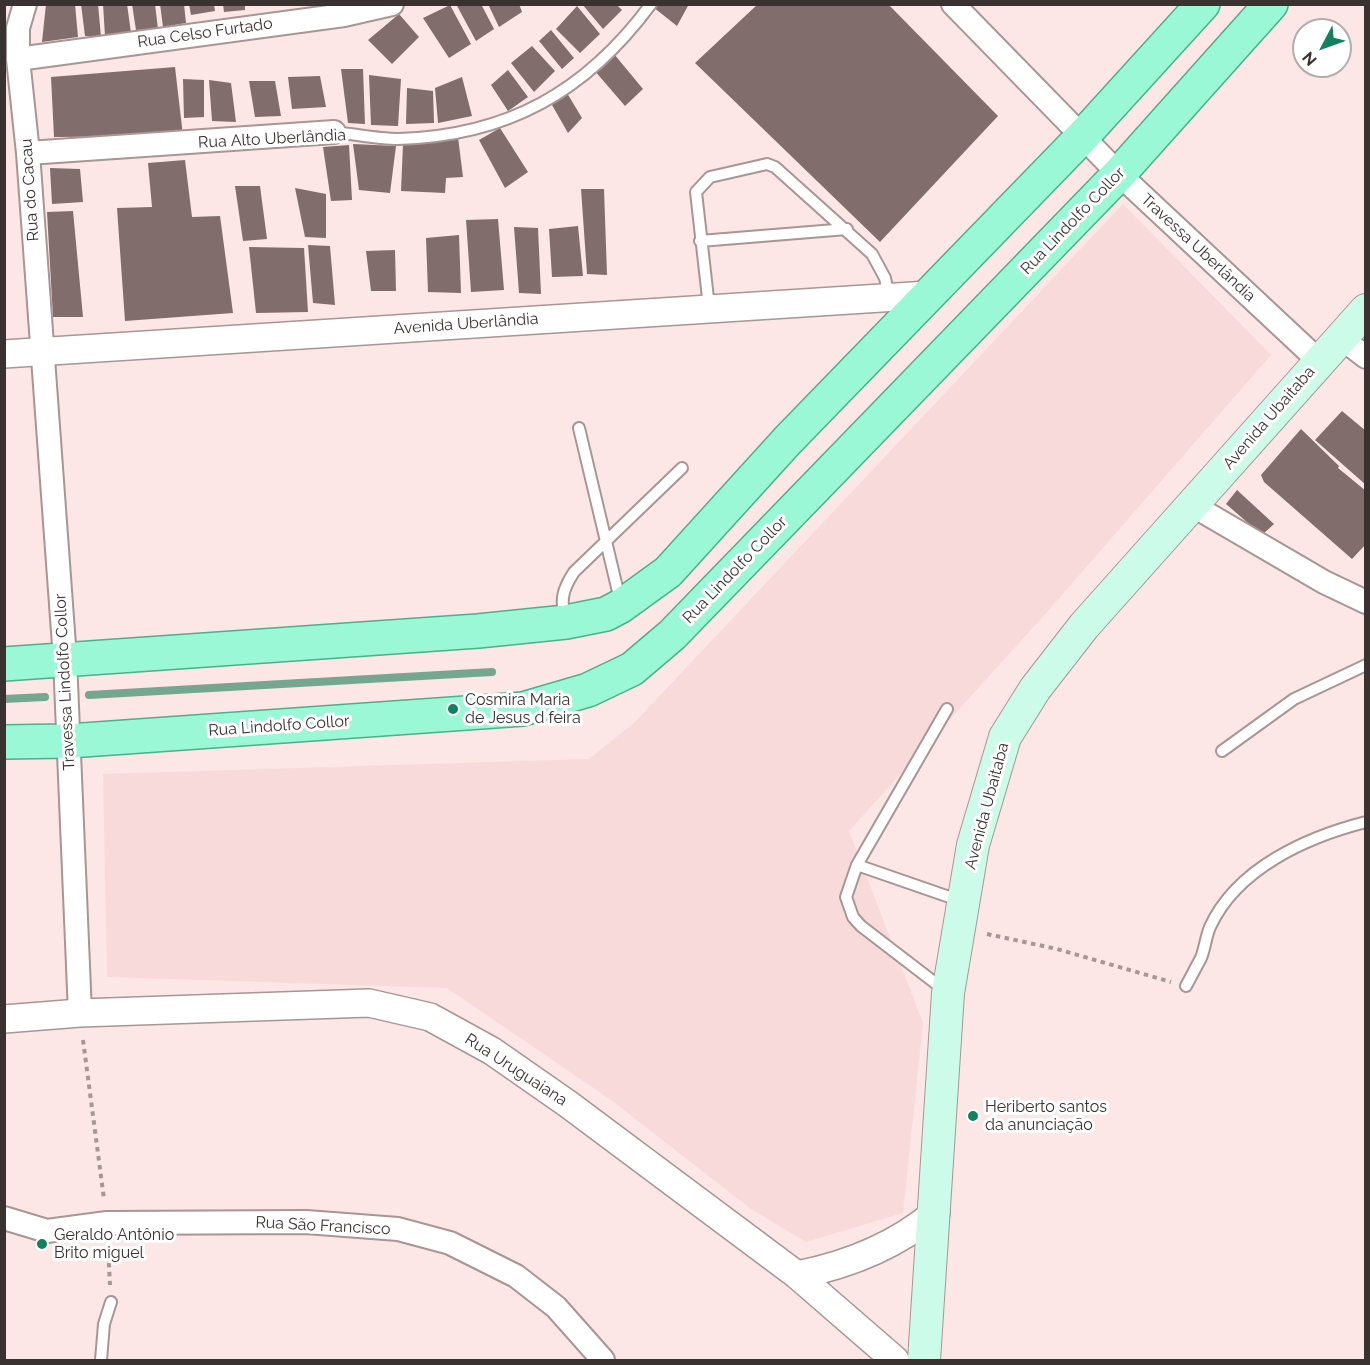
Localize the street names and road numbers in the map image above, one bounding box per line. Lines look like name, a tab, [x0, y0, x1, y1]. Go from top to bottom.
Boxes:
street label: Rua Celso Furtado	[136, 14, 274, 52]
street label: Rua Alto Uberlândia	[198, 126, 346, 152]
street label: Rua do Cacau	[17, 138, 43, 242]
street label: Rua Lindolfo Collor	[1017, 163, 1129, 279]
street label: Travessa Uberlândia	[1137, 190, 1259, 306]
street label: Avenida Uberlândia	[393, 309, 539, 339]
street label: Avenida Ubaitaba	[1219, 363, 1319, 473]
street label: Rua Lindolfo Collor	[679, 512, 791, 628]
street label: Travessa Lindolfo Collor	[51, 593, 79, 771]
street label: Rua Lindolfo Collor	[208, 711, 350, 741]
street label: Avenida Ubaitaba	[961, 741, 1013, 871]
street label: Rua Uruguaiana	[461, 1030, 571, 1110]
street label: Rua São Francisco	[255, 1213, 391, 1239]

